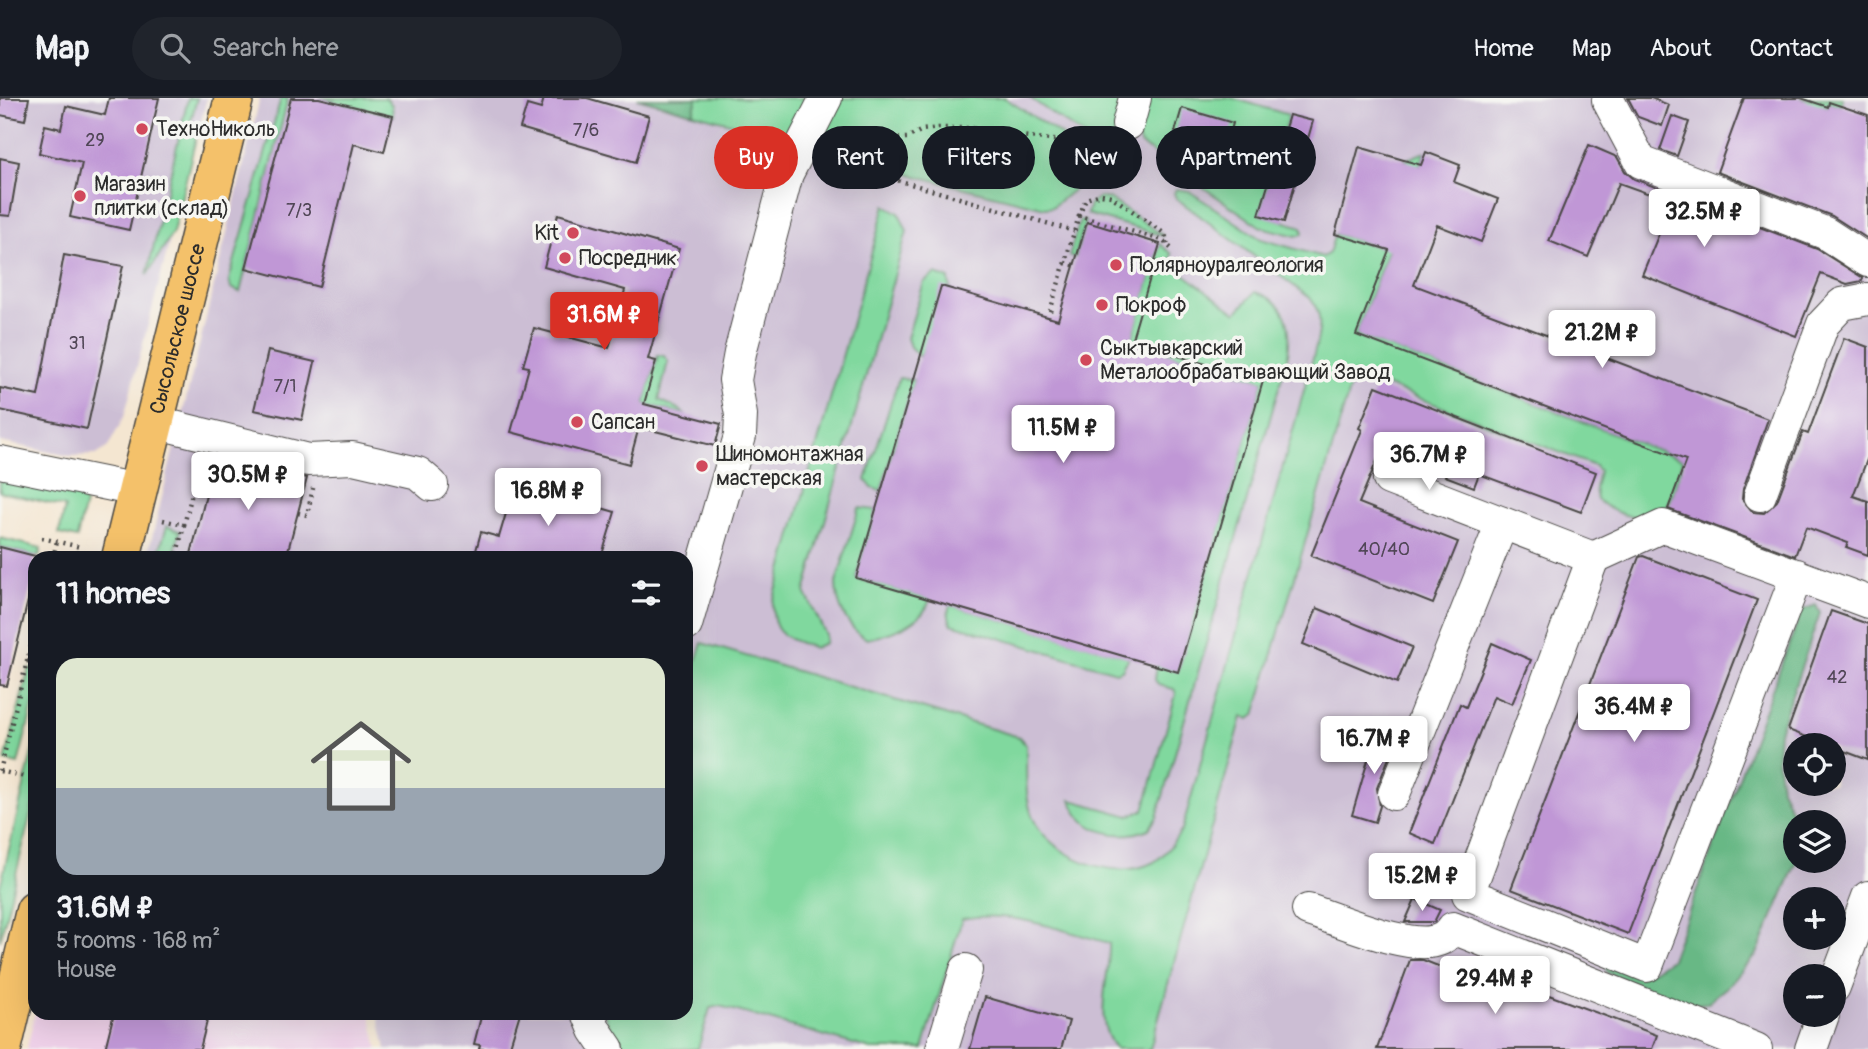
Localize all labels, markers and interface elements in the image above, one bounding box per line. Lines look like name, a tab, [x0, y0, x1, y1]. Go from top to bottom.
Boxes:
search box	[132, 17, 622, 80]
text: Map	[35, 28, 90, 69]
icon: search	[156, 29, 194, 67]
text: Search here	[212, 32, 339, 64]
text: Home	[1473, 34, 1534, 63]
text: Map	[1572, 34, 1612, 63]
text: About	[1650, 34, 1712, 63]
text: Contact	[1750, 34, 1833, 63]
place label: ТехноНиколь	[156, 116, 276, 143]
house number: 7/6	[573, 119, 599, 142]
marker: ТехноНиколь	[134, 121, 150, 137]
chip: Buy	[714, 126, 798, 189]
chip: Rent	[812, 126, 908, 189]
chip: Filters	[922, 126, 1035, 189]
chip: New	[1049, 126, 1142, 189]
chip: Apartment	[1156, 126, 1316, 189]
house number: 29	[85, 129, 105, 152]
place label: Магазин плитки (склад)	[94, 171, 229, 222]
marker: Магазин плитки (склад)	[72, 188, 88, 204]
pin: 32.5M ₽	[1639, 190, 1769, 249]
text: 32.5M ₽	[1665, 197, 1743, 226]
house number: 7/3	[286, 199, 312, 222]
place label: Kit	[534, 220, 560, 247]
marker: Kit	[565, 225, 581, 241]
street label: Сысольское шоссе	[143, 240, 211, 417]
place label: Посредник	[579, 245, 677, 272]
marker: Посредник	[557, 250, 573, 266]
place label: Полярноуралгеология	[1130, 252, 1324, 279]
marker: Полярноуралгеология	[1108, 257, 1124, 273]
pin: 31.6M ₽	[539, 292, 669, 352]
place label: Покроф	[1116, 292, 1187, 319]
marker: Покроф	[1094, 297, 1110, 313]
text: 31.6M ₽	[566, 300, 642, 329]
pin: 21.2M ₽	[1537, 310, 1667, 370]
text: 21.2M ₽	[1564, 318, 1640, 347]
house number: 31	[68, 332, 86, 355]
place label: Сыктывкарский Металообрабатывающий Завод	[1100, 335, 1391, 386]
marker: Сыктывкарский Металообрабатывающий Завод	[1078, 352, 1094, 368]
house number: 7/1	[273, 375, 297, 398]
pin: 11.5M ₽	[998, 406, 1128, 465]
place label: Сапсан	[591, 409, 655, 436]
text: 11.5M ₽	[1028, 413, 1098, 442]
marker: Сапсан	[569, 414, 585, 430]
pin: 36.7M ₽	[1364, 432, 1494, 492]
text: 36.7M ₽	[1390, 440, 1468, 469]
place label: Шиномонтажная мастерская	[716, 441, 864, 492]
pin: 30.5M ₽	[183, 452, 313, 512]
marker: Шиномонтажная мастерская	[694, 458, 710, 474]
text: 30.5M ₽	[207, 460, 289, 489]
pin: 16.8M ₽	[483, 468, 613, 528]
text: 16.8M ₽	[511, 476, 585, 505]
house number: 40/40	[1358, 538, 1410, 561]
icon: filters	[627, 574, 665, 612]
text: 11 homes	[56, 575, 170, 612]
house number: 42	[1827, 666, 1847, 689]
pin: 36.4M ₽	[1569, 684, 1699, 744]
text: 36.4M ₽	[1594, 692, 1674, 721]
icon: home	[298, 703, 424, 829]
pin: 16.7M ₽	[1309, 716, 1439, 776]
text: 16.7M ₽	[1337, 724, 1411, 753]
map controls	[1783, 733, 1846, 1027]
button: locate	[1783, 733, 1846, 796]
button: layers	[1783, 810, 1846, 873]
pin: 15.2M ₽	[1357, 854, 1487, 913]
text: 15.2M ₽	[1385, 861, 1459, 890]
button: +	[1783, 887, 1846, 950]
text: 31.6M ₽	[56, 889, 155, 926]
text: 5 rooms · 168 m²	[56, 926, 220, 955]
text: House	[56, 955, 116, 984]
pin: 29.4M ₽	[1430, 956, 1560, 1016]
text: 29.4M ₽	[1456, 964, 1534, 993]
button: −	[1783, 964, 1846, 1027]

